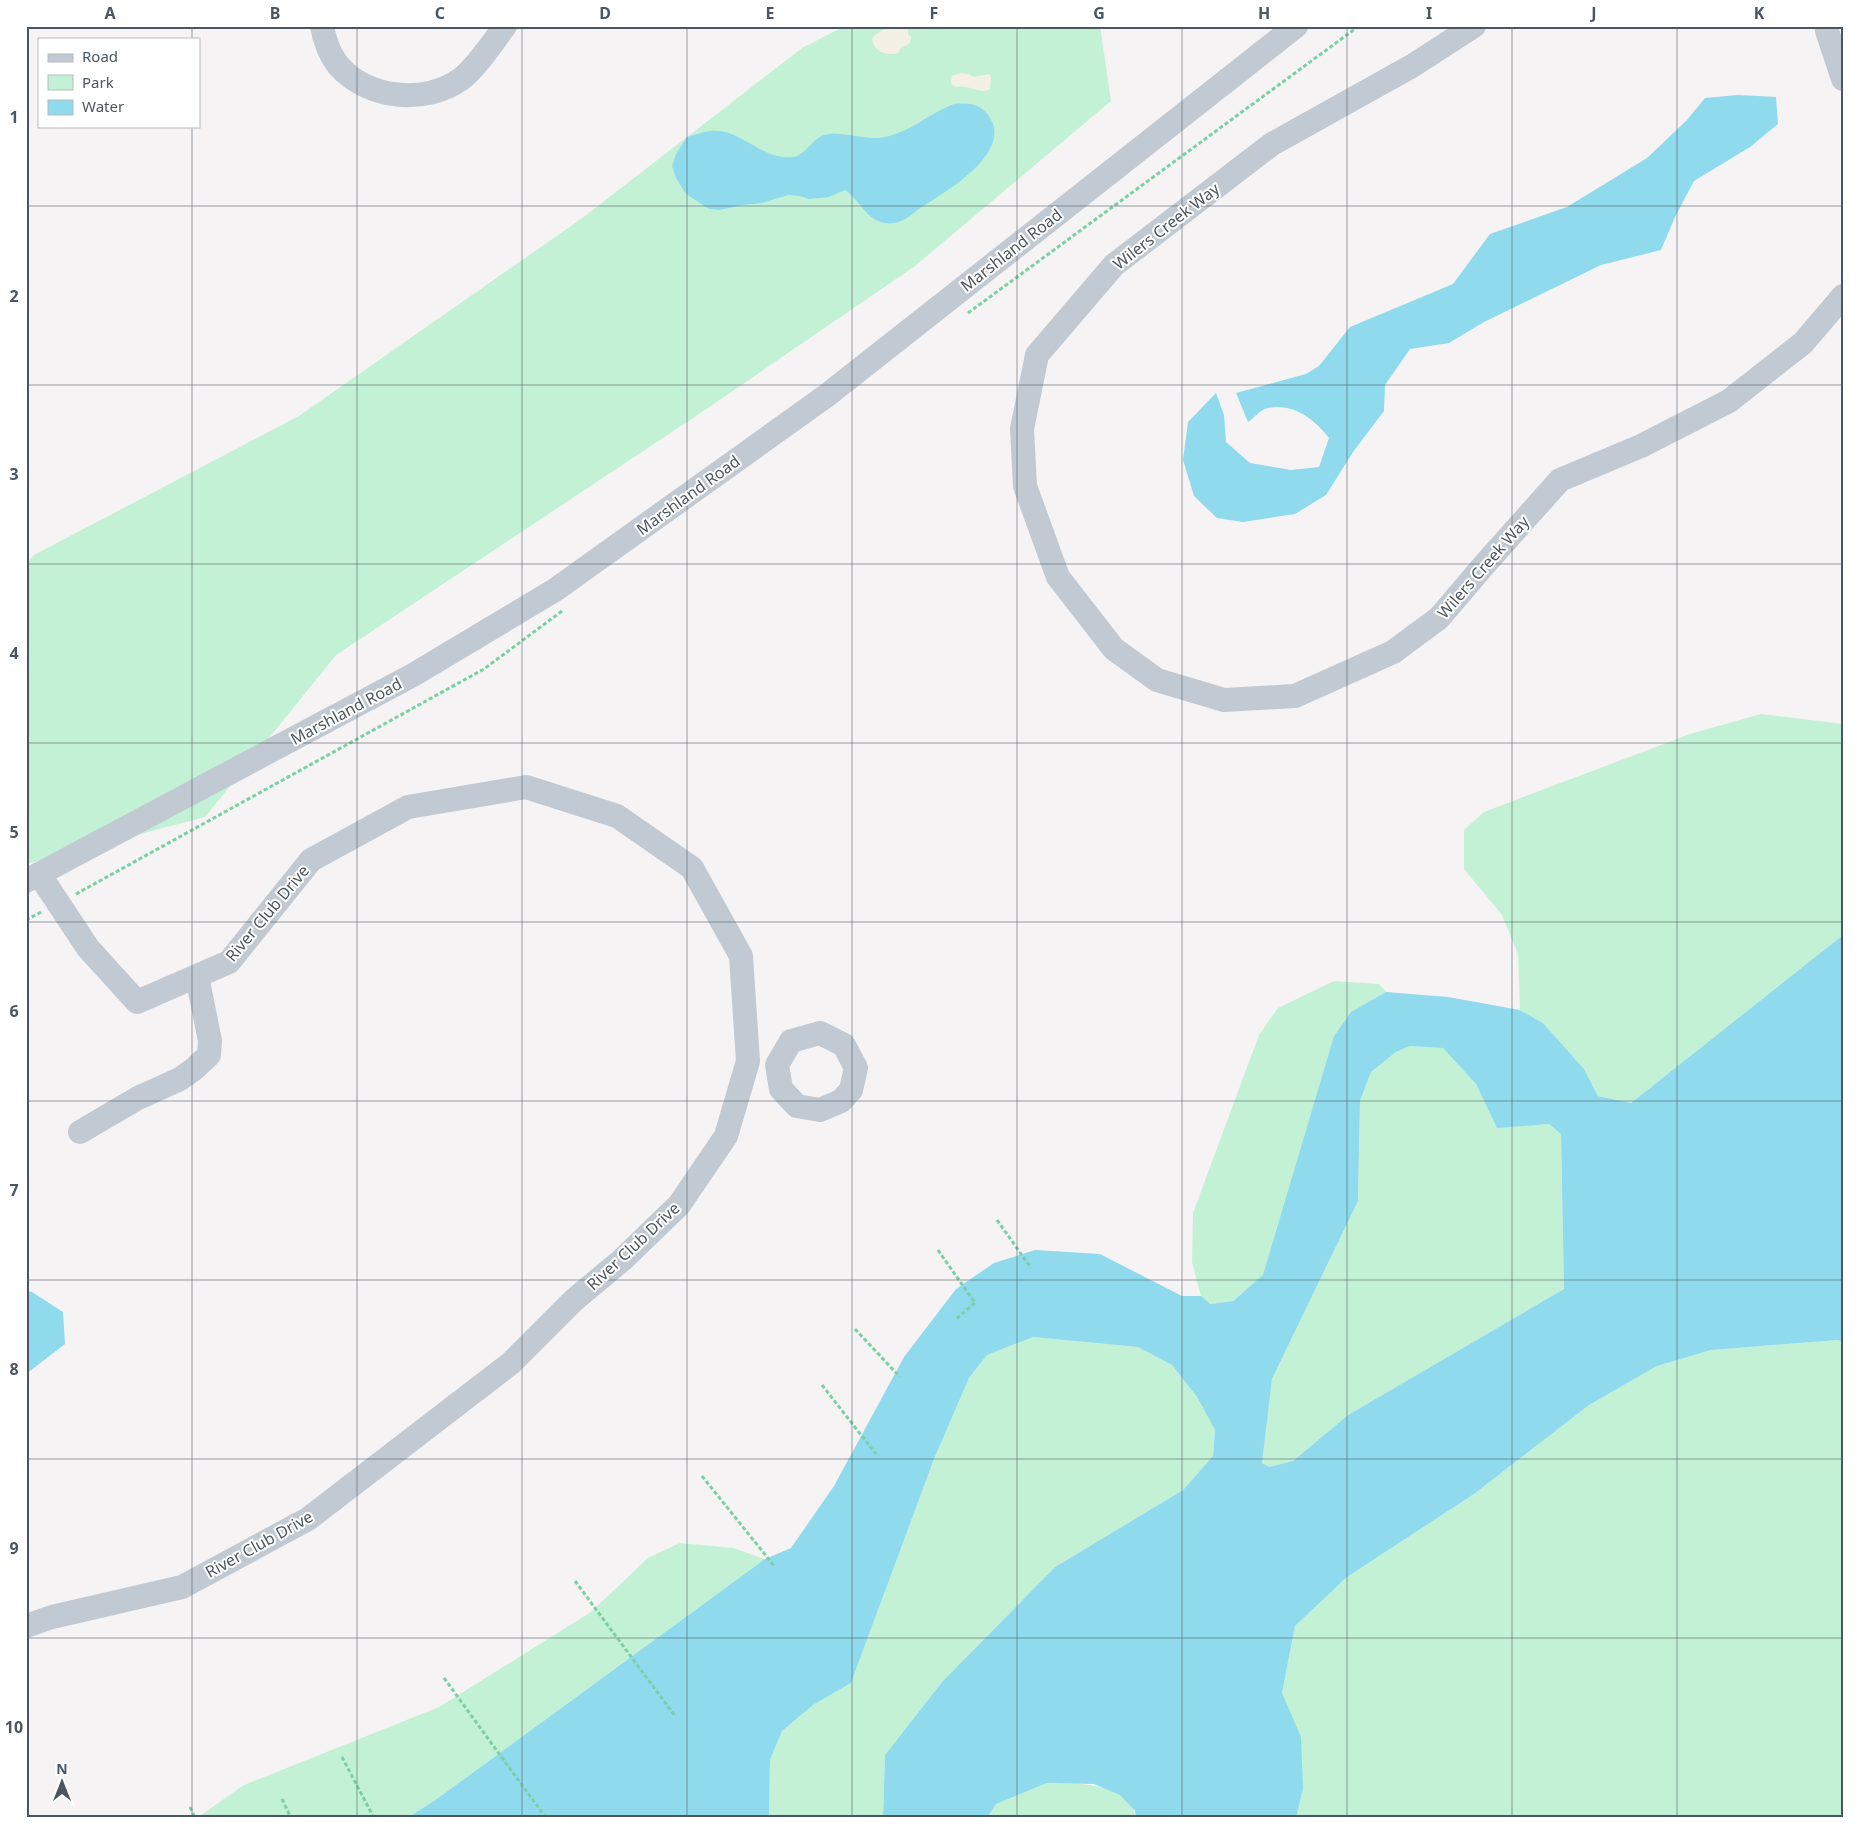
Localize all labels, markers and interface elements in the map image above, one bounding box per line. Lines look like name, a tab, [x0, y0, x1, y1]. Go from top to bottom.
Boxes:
text: A	[104, 2, 116, 24]
text: B	[270, 2, 280, 24]
text: C	[435, 2, 445, 24]
text: D	[599, 2, 611, 24]
text: E	[766, 2, 775, 24]
text: F	[930, 2, 938, 24]
text: G	[1093, 2, 1105, 24]
text: H	[1258, 2, 1270, 24]
text: I	[1426, 2, 1432, 24]
text: J	[1589, 2, 1597, 24]
text: K	[1754, 2, 1765, 24]
legend	[38, 38, 200, 128]
text: Road	[82, 46, 118, 66]
text: Park	[82, 72, 114, 92]
text: Water	[82, 96, 124, 116]
text: 1	[9, 106, 19, 128]
street label: Wilers Creek Way	[1108, 177, 1224, 275]
street label: Marshland Road	[956, 203, 1066, 297]
text: 2	[9, 285, 19, 307]
street label: Marshland Road	[632, 450, 744, 540]
text: 3	[9, 463, 19, 485]
street label: Wilers Creek Way	[1432, 510, 1534, 623]
text: 4	[9, 642, 19, 664]
street label: Marshland Road	[286, 672, 406, 750]
text: 5	[9, 821, 19, 843]
street label: River Club Drive	[220, 860, 314, 966]
text: 6	[9, 1000, 19, 1022]
text: 7	[9, 1179, 19, 1201]
street label: River Club Drive	[582, 1197, 684, 1295]
text: 8	[9, 1358, 19, 1380]
street label: River Club Drive	[201, 1505, 317, 1583]
text: 9	[9, 1537, 19, 1559]
text: 10	[5, 1716, 23, 1738]
north arrow	[38, 1756, 88, 1806]
text: N	[56, 1759, 68, 1778]

